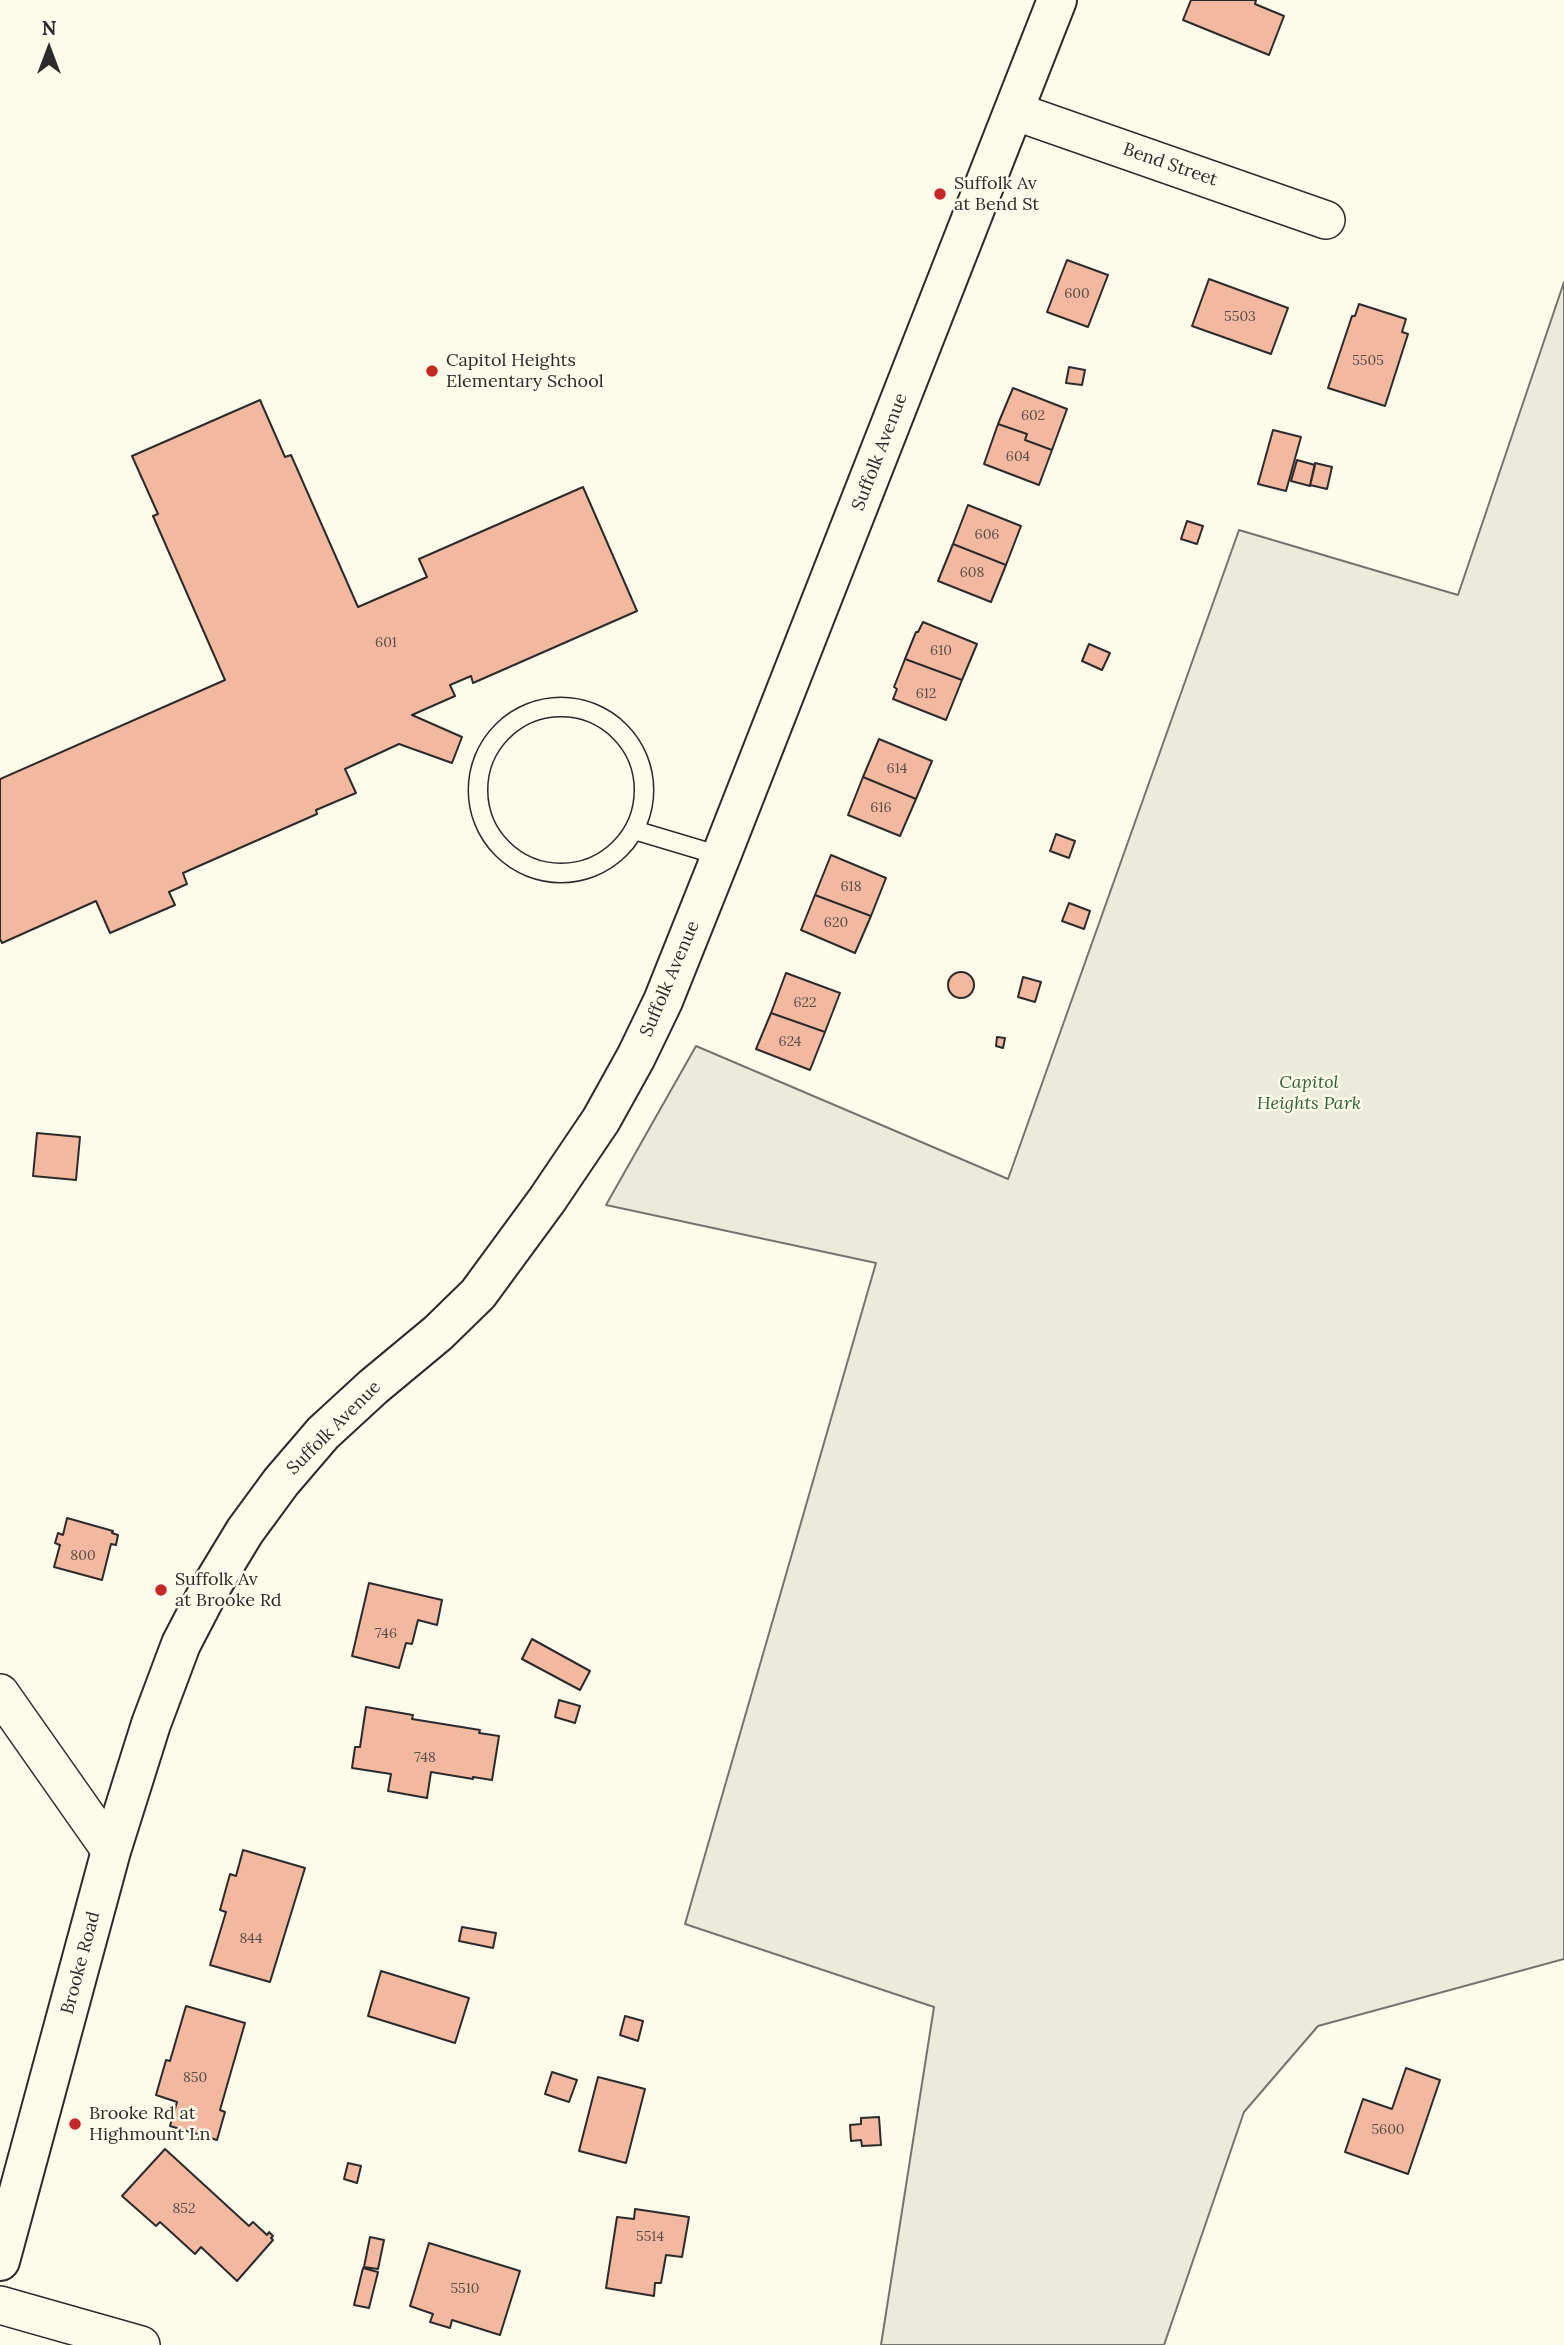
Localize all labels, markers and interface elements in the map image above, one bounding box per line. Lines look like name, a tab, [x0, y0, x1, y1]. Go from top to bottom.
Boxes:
north arrow	[14, 14, 84, 84]
text: N	[42, 16, 56, 40]
street label: Bend Street	[1120, 139, 1220, 191]
place label: Suffolk Av at Bend St	[954, 173, 1039, 216]
marker: Suffolk Av at Bend St	[932, 186, 948, 202]
house number: 600	[1064, 286, 1090, 302]
house number: 5503	[1224, 309, 1256, 325]
place label: Capitol Heights Elementary School	[446, 350, 604, 392]
house number: 5505	[1352, 353, 1384, 369]
marker: Capitol Heights Elementary School	[424, 363, 440, 379]
street label: Suffolk Avenue	[848, 390, 912, 514]
house number: 602	[1021, 408, 1045, 424]
house number: 604	[1006, 449, 1030, 465]
house number: 606	[975, 527, 999, 543]
house number: 608	[960, 565, 984, 581]
house number: 601	[375, 635, 397, 651]
house number: 610	[930, 643, 952, 659]
house number: 612	[916, 686, 936, 702]
house number: 614	[887, 761, 907, 777]
house number: 616	[870, 800, 892, 816]
house number: 618	[840, 879, 862, 895]
house number: 620	[824, 915, 848, 931]
street label: Suffolk Avenue	[636, 918, 704, 1040]
house number: 622	[793, 995, 817, 1011]
house number: 624	[779, 1034, 801, 1050]
park label: Capitol Heights Park	[1257, 1072, 1361, 1114]
street label: Suffolk Avenue	[283, 1377, 385, 1479]
house number: 800	[70, 1548, 96, 1564]
place label: Suffolk Av at Brooke Rd	[175, 1569, 282, 1612]
marker: Suffolk Av at Brooke Rd	[153, 1582, 169, 1598]
house number: 746	[375, 1626, 397, 1642]
house number: 748	[414, 1750, 436, 1766]
street label: Brooke Road	[57, 1909, 105, 2017]
house number: 844	[239, 1931, 263, 1947]
house number: 850	[183, 2070, 207, 2086]
place label: Brooke Rd at Highmount Ln	[89, 2103, 210, 2146]
marker: Brooke Rd at Highmount Ln	[67, 2116, 83, 2132]
house number: 5600	[1371, 2122, 1405, 2138]
house number: 852	[172, 2201, 196, 2217]
house number: 5514	[636, 2229, 664, 2245]
house number: 5510	[450, 2281, 480, 2297]

